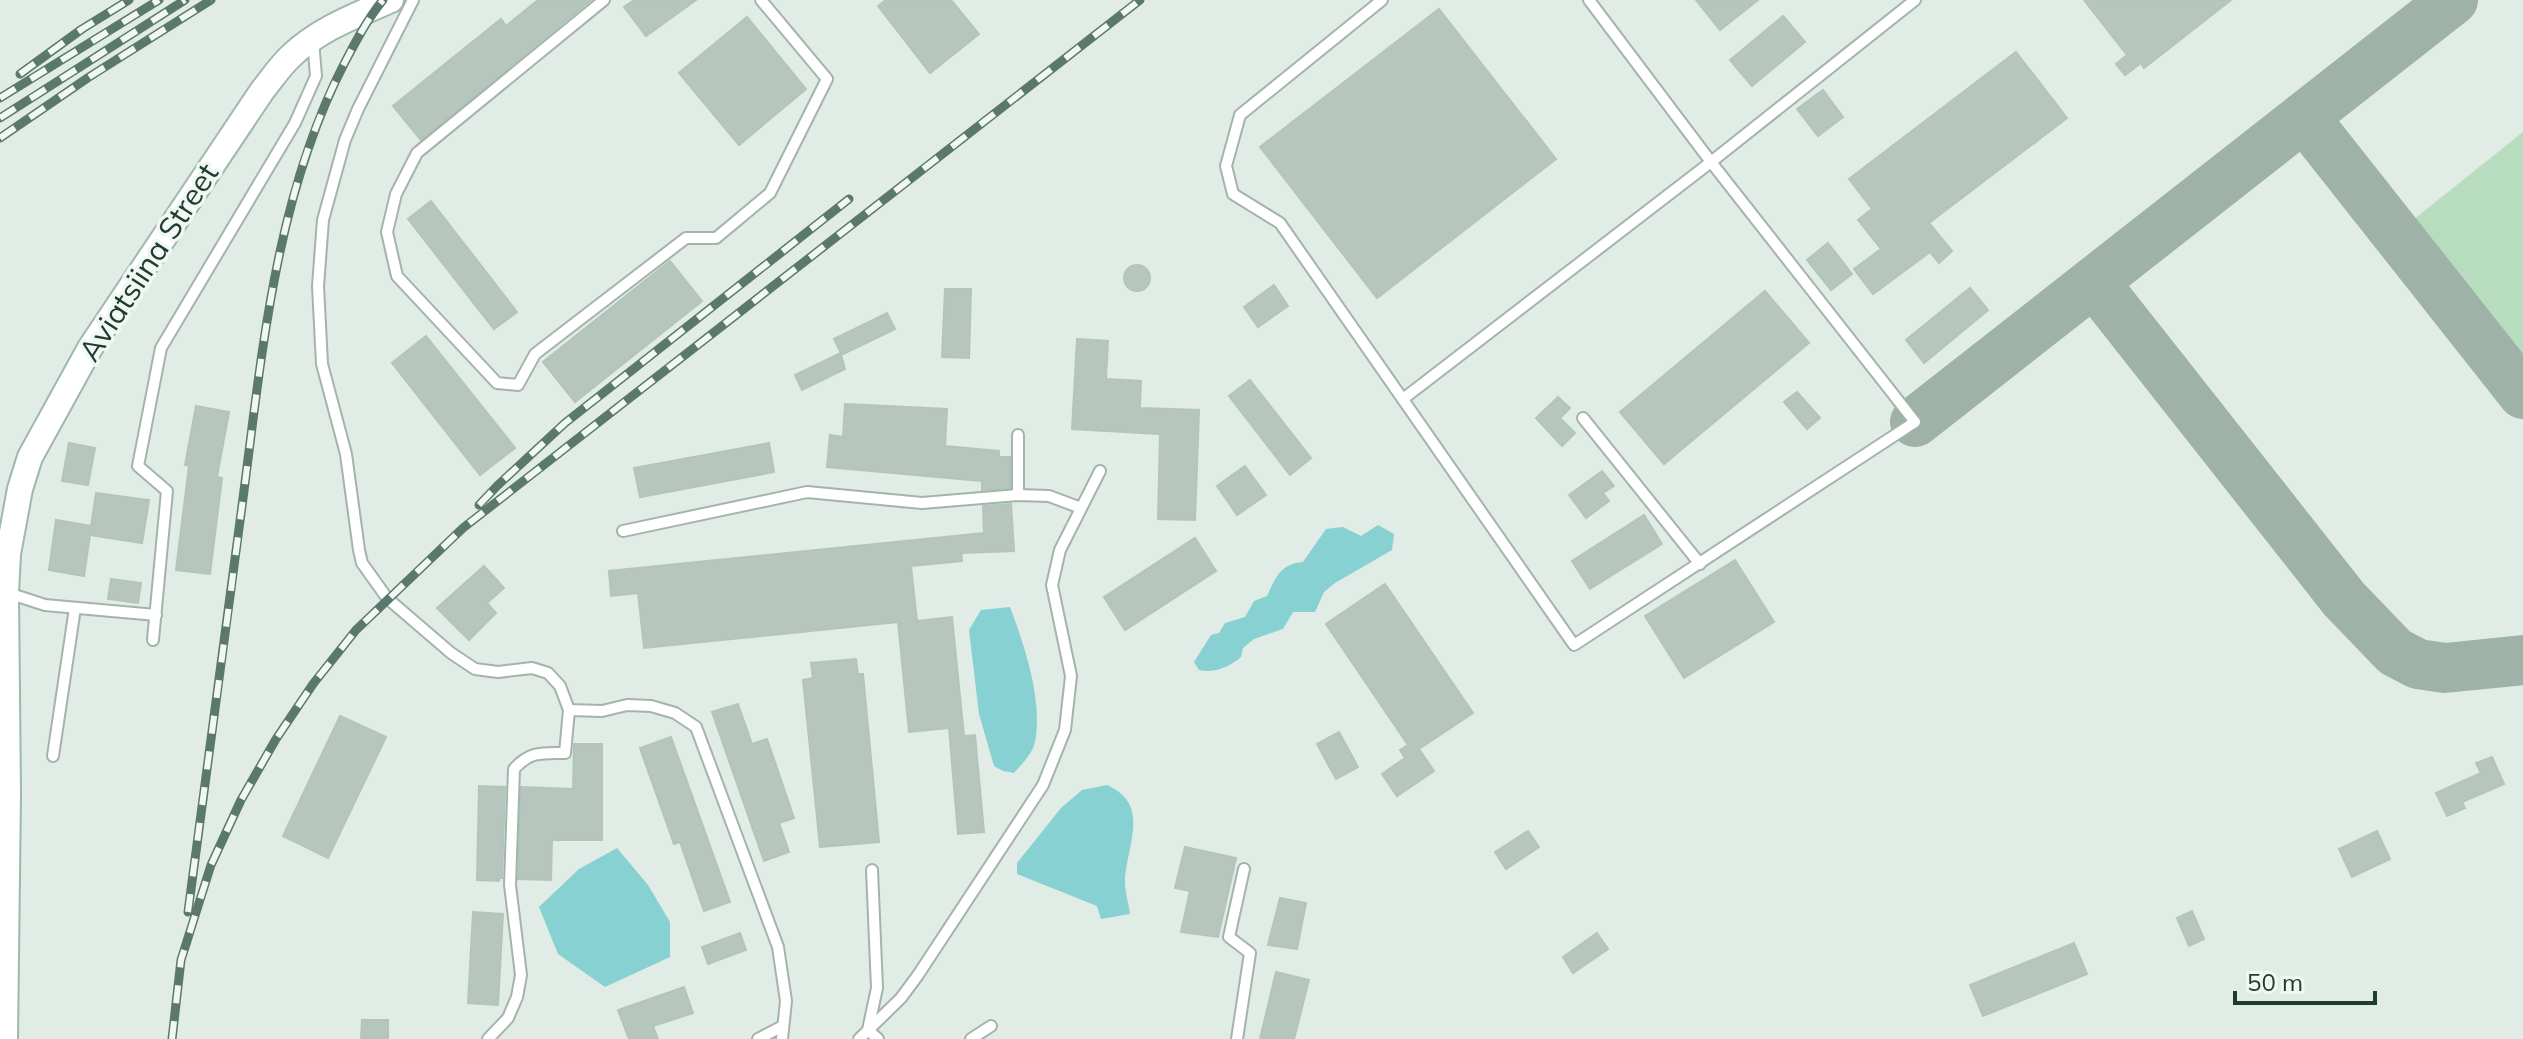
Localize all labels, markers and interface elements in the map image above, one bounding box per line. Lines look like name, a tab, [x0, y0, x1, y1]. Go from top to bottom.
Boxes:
street label: Aviatsiina Street	[70, 156, 226, 368]
scale bar	[2235, 955, 2375, 1005]
text: 50 m	[2247, 967, 2303, 997]

